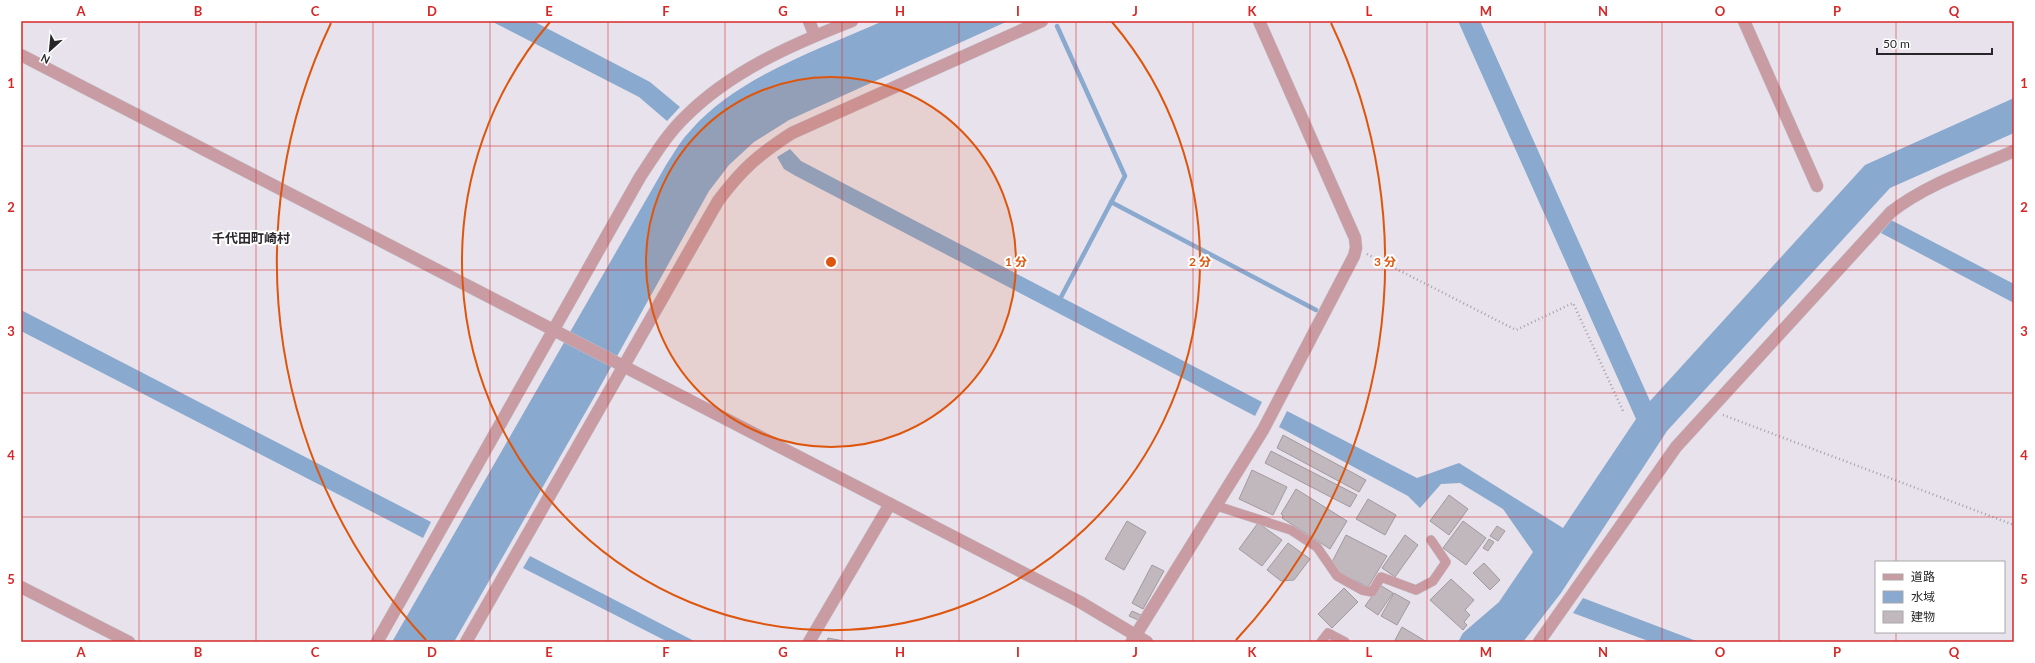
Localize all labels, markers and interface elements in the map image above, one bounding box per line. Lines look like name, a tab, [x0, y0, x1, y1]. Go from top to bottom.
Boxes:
text: A	[75, 3, 86, 19]
text: B	[194, 3, 203, 19]
text: C	[311, 3, 320, 19]
text: D	[427, 3, 437, 19]
text: E	[545, 3, 553, 19]
text: F	[662, 3, 670, 19]
text: G	[778, 3, 788, 19]
text: H	[895, 3, 905, 19]
text: I	[1016, 3, 1020, 19]
text: J	[1132, 3, 1138, 19]
text: K	[1248, 3, 1258, 19]
text: L	[1366, 3, 1373, 19]
text: M	[1480, 3, 1492, 19]
text: N	[1598, 3, 1608, 19]
text: O	[1715, 3, 1726, 19]
text: P	[1833, 3, 1841, 19]
text: Q	[1949, 3, 1960, 19]
north arrow	[30, 30, 70, 70]
scale bar	[1877, 30, 1992, 56]
text: 50 m	[1883, 36, 1910, 51]
text: N	[39, 52, 52, 67]
text: 1	[7, 75, 15, 91]
text: 1	[2020, 75, 2028, 91]
text: 2	[7, 199, 15, 215]
text: 2	[2020, 199, 2028, 215]
district label: 千代田町崎村	[212, 230, 290, 246]
text: 1 分	[1005, 254, 1027, 269]
text: 2 分	[1189, 254, 1211, 269]
text: 3 分	[1374, 254, 1396, 269]
centre of rings	[824, 255, 838, 269]
text: 3	[7, 323, 15, 339]
text: 3	[2020, 323, 2028, 339]
text: 4	[7, 447, 15, 463]
text: 4	[2020, 447, 2028, 463]
legend	[1875, 561, 2005, 633]
text: 道路	[1911, 569, 1935, 584]
text: 5	[7, 571, 15, 587]
text: 5	[2020, 571, 2028, 587]
text: 水域	[1911, 589, 1935, 604]
text: 建物	[1911, 609, 1935, 624]
text: A	[75, 644, 86, 660]
text: B	[194, 644, 203, 660]
text: C	[311, 644, 320, 660]
text: D	[427, 644, 437, 660]
text: E	[545, 644, 553, 660]
text: F	[662, 644, 670, 660]
text: G	[778, 644, 788, 660]
text: H	[895, 644, 905, 660]
text: I	[1016, 644, 1020, 660]
text: J	[1132, 644, 1138, 660]
text: K	[1248, 644, 1258, 660]
text: L	[1366, 644, 1373, 660]
text: M	[1480, 644, 1492, 660]
text: N	[1598, 644, 1608, 660]
text: O	[1715, 644, 1726, 660]
text: P	[1833, 644, 1841, 660]
text: Q	[1949, 644, 1960, 660]

